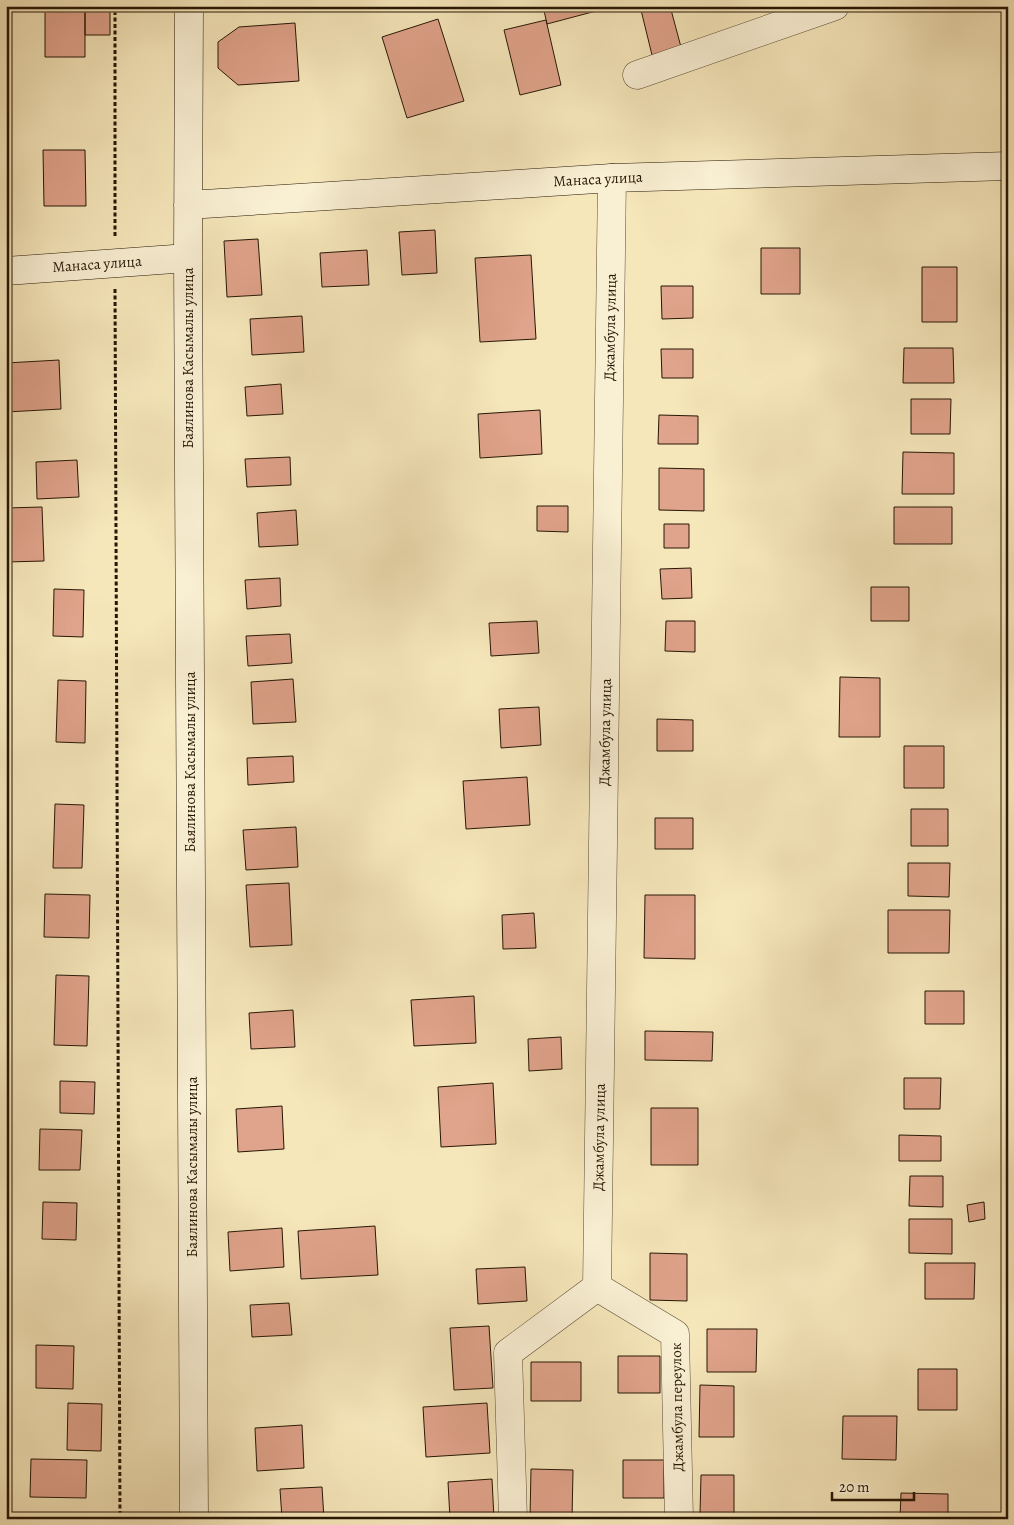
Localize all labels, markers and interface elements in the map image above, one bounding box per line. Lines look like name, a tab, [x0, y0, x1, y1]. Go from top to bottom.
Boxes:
street label: Манаса улица	[553, 167, 643, 191]
street label: Манаса улица	[52, 251, 142, 277]
street label: Баялинова Касымалы улица	[178, 267, 198, 449]
street label: Джамбула улица	[599, 273, 621, 381]
street label: Баялинова Касымалы улица	[180, 671, 200, 853]
street label: Джамбула улица	[594, 678, 616, 786]
street label: Баялинова Касымалы улица	[182, 1076, 202, 1258]
street label: Джамбула улица	[588, 1083, 610, 1191]
street label: Джамбула переулок	[666, 1342, 688, 1472]
scale bar	[832, 1470, 914, 1502]
text: 20 m	[839, 1477, 870, 1497]

